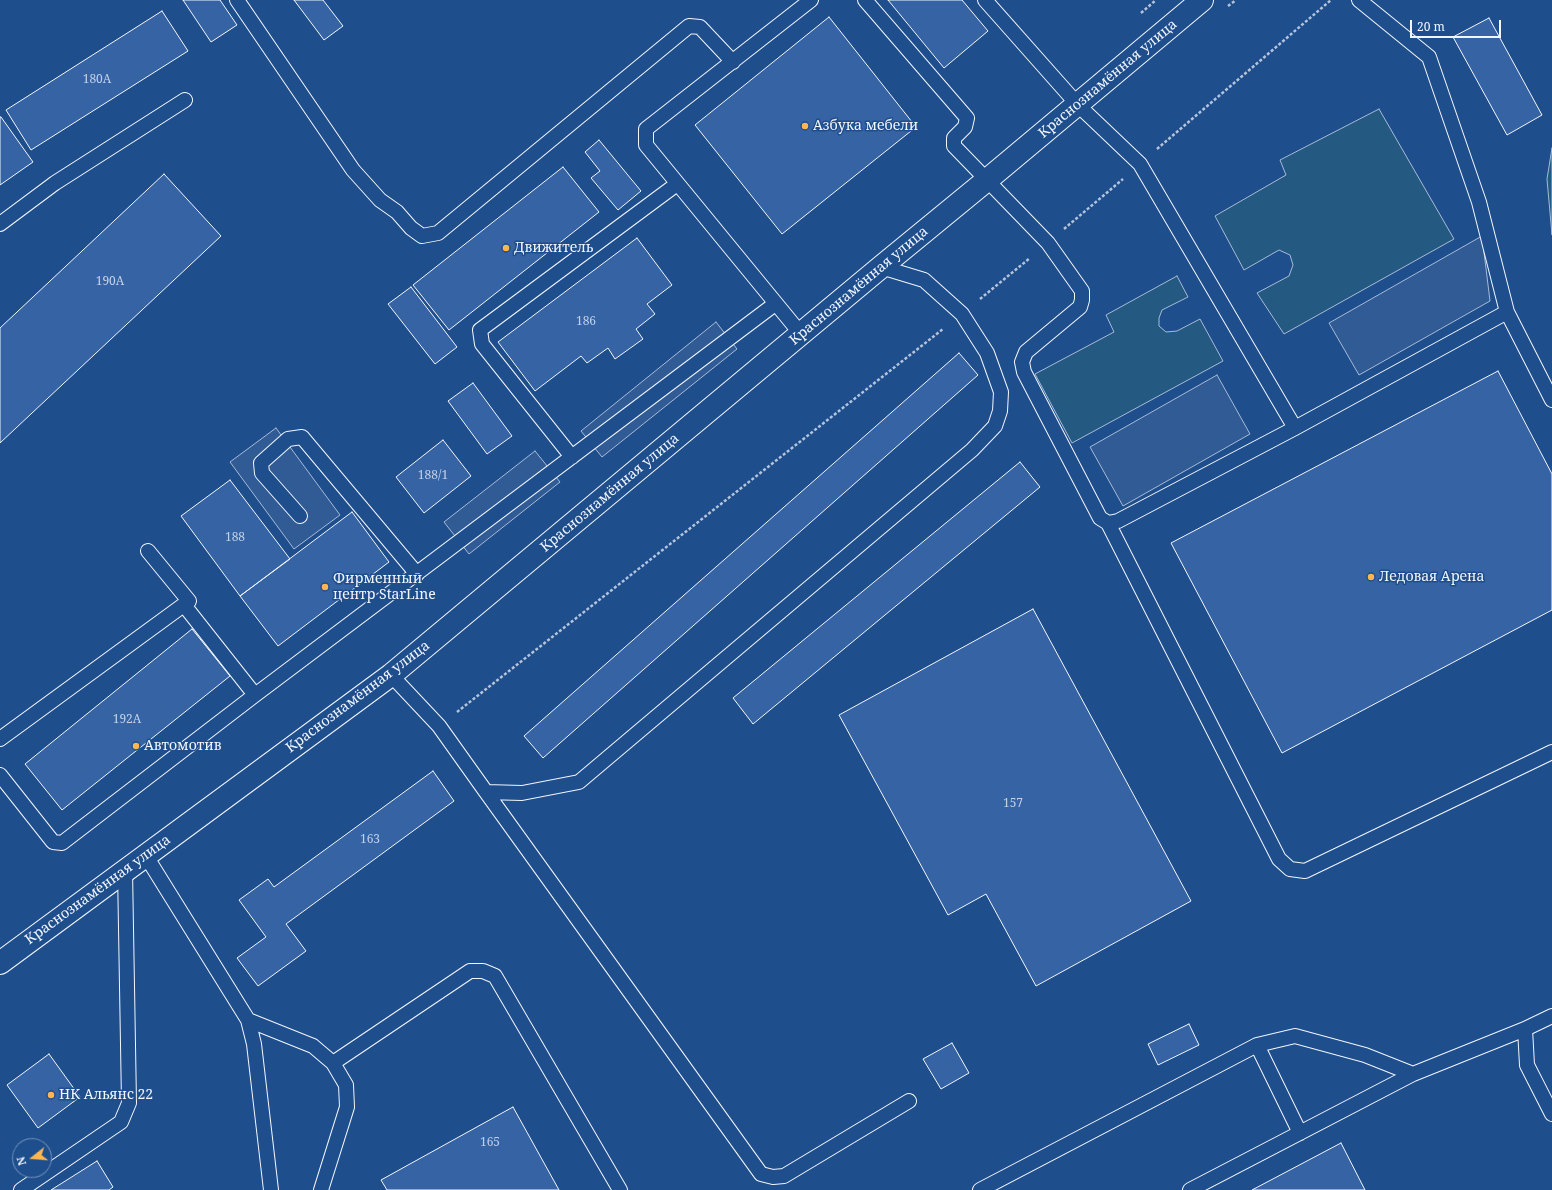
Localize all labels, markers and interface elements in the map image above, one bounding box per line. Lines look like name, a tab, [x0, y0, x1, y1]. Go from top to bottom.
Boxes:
scale bar	[1412, 12, 1503, 38]
street label: Краснознамённая улица	[1035, 16, 1181, 142]
text: 20 m	[1417, 18, 1445, 35]
house number: 180А	[83, 73, 111, 87]
place label: Азбука мебели	[813, 118, 918, 134]
marker: Азбука мебели	[800, 121, 810, 131]
street label: Краснознамённая улица	[786, 223, 932, 349]
place label: Движитель	[514, 240, 593, 256]
marker: Движитель	[501, 243, 511, 253]
house number: 190А	[96, 275, 124, 289]
house number: 186	[576, 315, 596, 329]
street label: Краснознамённая улица	[537, 430, 683, 556]
house number: 188/1	[418, 469, 448, 483]
house number: 188	[225, 531, 245, 545]
place label: Ледовая Арена	[1379, 569, 1484, 585]
place label: Фирменный центр StarLine	[333, 571, 436, 604]
marker: Ледовая Арена	[1366, 572, 1376, 582]
marker: Фирменный центр StarLine	[320, 582, 330, 592]
street label: Краснознамённая улица	[283, 637, 433, 757]
house number: 192А	[113, 713, 141, 727]
place label: Автомотив	[144, 738, 221, 754]
marker: Автомотив	[131, 741, 141, 751]
house number: 157	[1003, 797, 1023, 811]
street label: Краснознамённая улица	[22, 832, 174, 948]
house number: 163	[360, 833, 380, 847]
place label: НК Альянс 22	[59, 1087, 153, 1103]
marker: НК Альянс 22	[46, 1090, 56, 1100]
house number: 165	[480, 1136, 500, 1150]
north arrow	[12, 1138, 52, 1178]
text: N	[13, 1155, 29, 1168]

